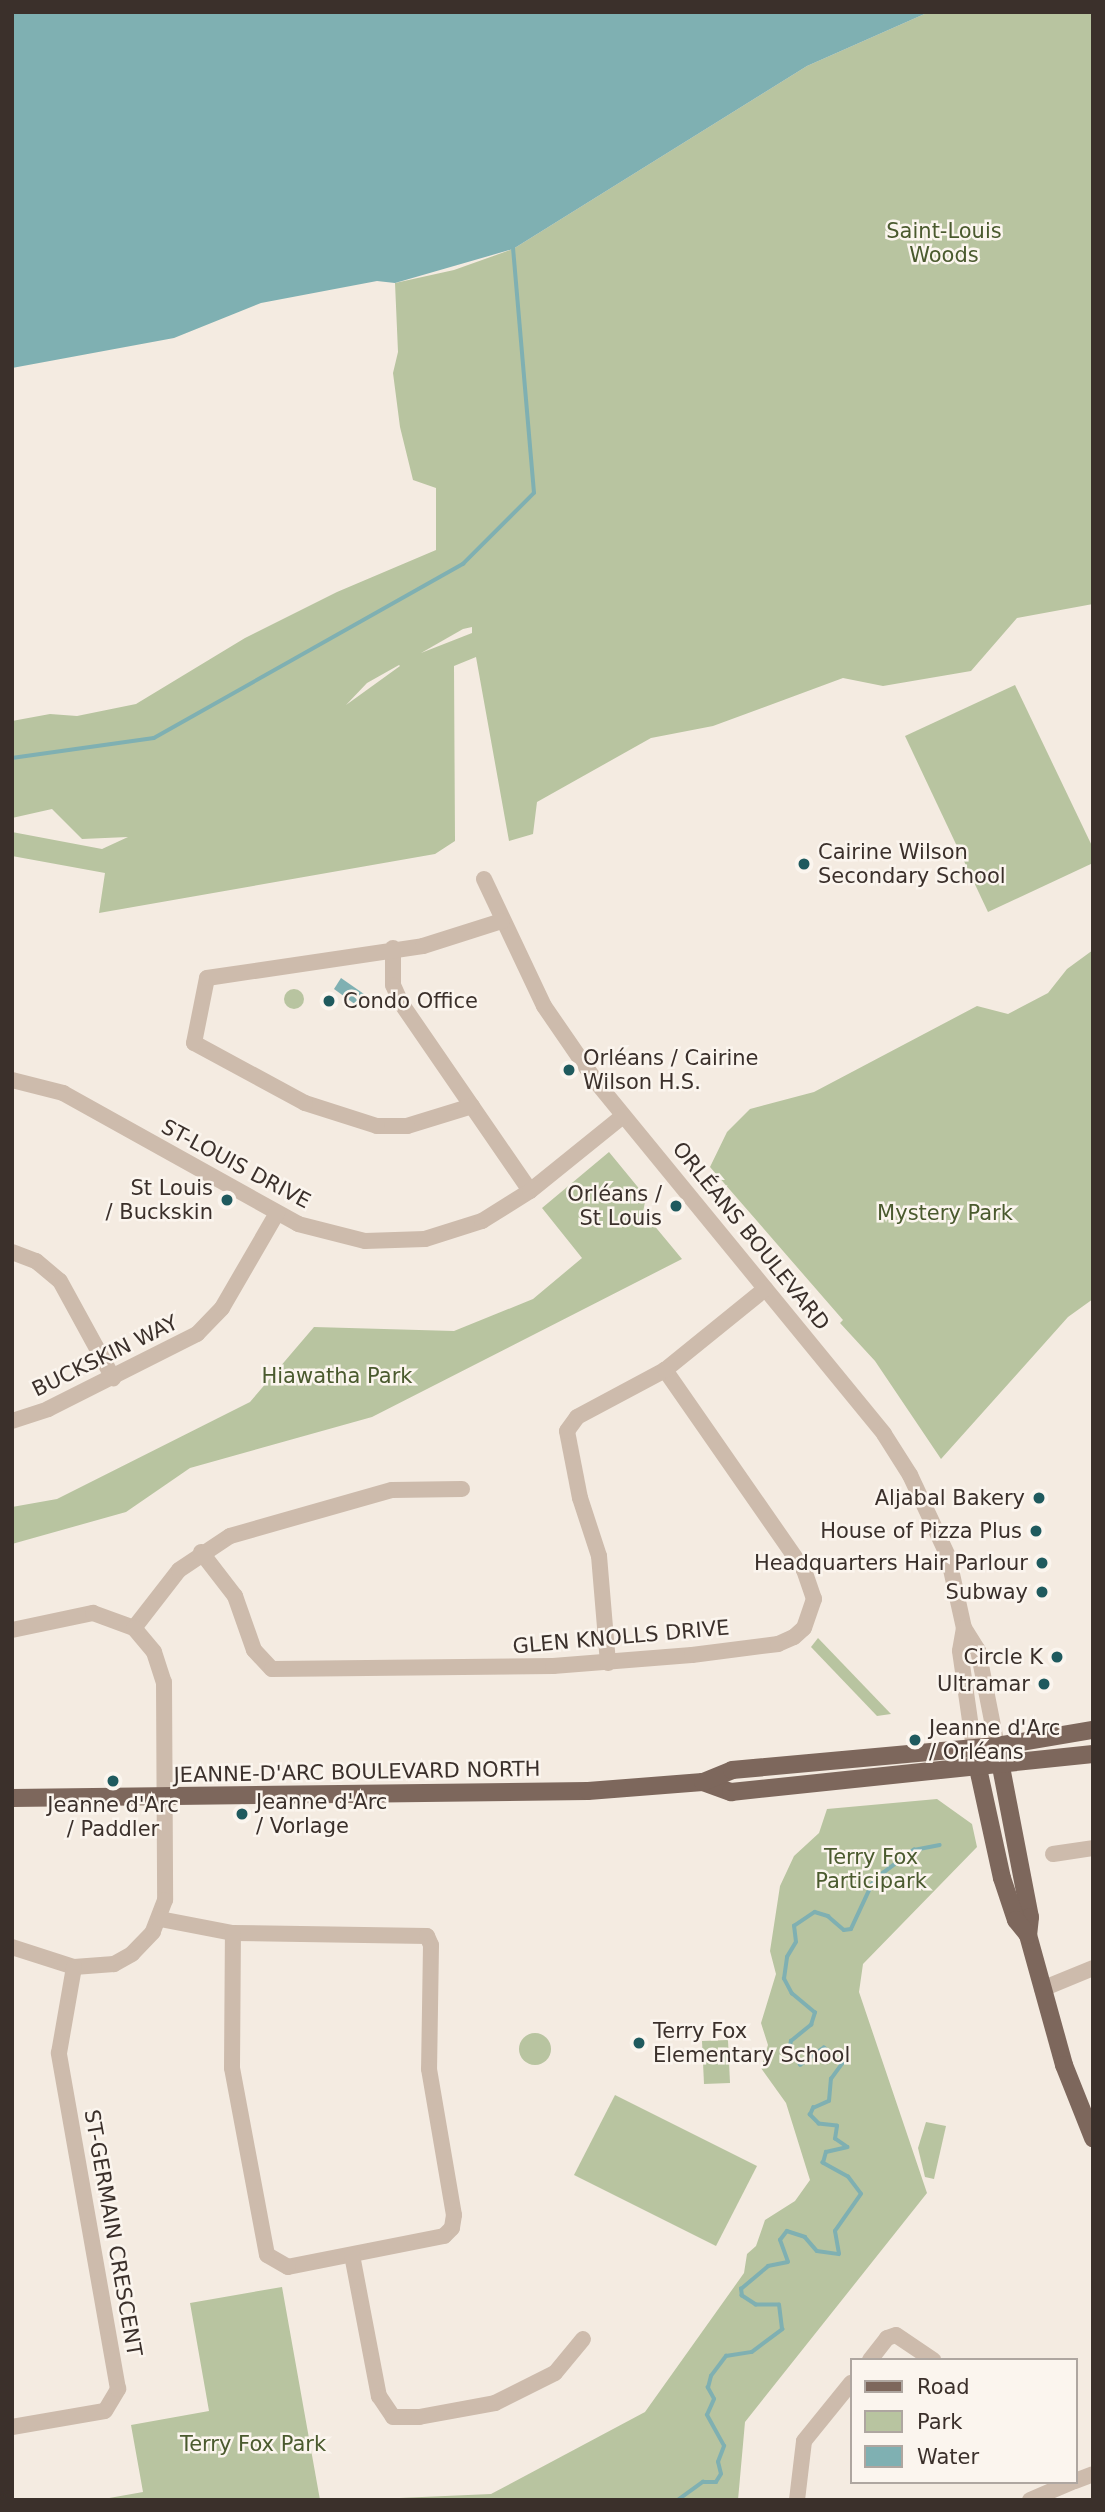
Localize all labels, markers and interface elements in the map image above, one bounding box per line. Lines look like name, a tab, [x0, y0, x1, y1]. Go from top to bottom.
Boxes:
park label: Saint-Louis Woods	[886, 218, 1002, 268]
place label: Cairine Wilson Secondary School	[818, 839, 1006, 889]
marker: Cairine Wilson Secondary School	[796, 856, 812, 872]
place label: Condo Office	[343, 988, 478, 1014]
marker: Condo Office	[321, 993, 337, 1009]
place label: Orléans / Cairine Wilson H.S.	[583, 1045, 759, 1095]
marker: Orléans / Cairine Wilson H.S.	[561, 1062, 577, 1078]
street label: ST-LOUIS DRIVE	[157, 1114, 315, 1214]
street label: ORLÉANS BOULEVARD	[667, 1137, 835, 1335]
place label: St Louis / Buckskin	[106, 1175, 213, 1225]
place label: Orléans / St Louis	[567, 1181, 662, 1231]
marker: St Louis / Buckskin	[219, 1192, 235, 1208]
marker: Orléans / St Louis	[668, 1198, 684, 1214]
park label: Mystery Park	[877, 1200, 1013, 1226]
street label: BUCKSKIN WAY	[28, 1310, 182, 1402]
park label: Hiawatha Park	[261, 1363, 413, 1389]
place label: Aljabal Bakery	[875, 1485, 1025, 1511]
marker: Aljabal Bakery	[1031, 1490, 1047, 1506]
place label: House of Pizza Plus	[820, 1518, 1022, 1544]
marker: House of Pizza Plus	[1028, 1523, 1044, 1539]
place label: Headquarters Hair Parlour	[754, 1550, 1028, 1576]
marker: Headquarters Hair Parlour	[1034, 1555, 1050, 1571]
place label: Subway	[946, 1579, 1028, 1605]
marker: Subway	[1034, 1584, 1050, 1600]
street label: GLEN KNOLLS DRIVE	[512, 1615, 730, 1659]
place label: Circle K	[964, 1644, 1043, 1670]
marker: Circle K	[1049, 1649, 1065, 1665]
place label: Ultramar	[937, 1671, 1030, 1697]
marker: Ultramar	[1036, 1676, 1052, 1692]
place label: Jeanne d'Arc / Orléans	[929, 1715, 1060, 1765]
marker: Jeanne d'Arc / Orléans	[907, 1732, 923, 1748]
street label: JEANNE-D'ARC BOULEVARD NORTH	[173, 1756, 541, 1788]
marker: Jeanne d'Arc / Paddler	[105, 1773, 121, 1789]
place label: Jeanne d'Arc / Vorlage	[256, 1789, 387, 1839]
place label: Jeanne d'Arc / Paddler	[47, 1792, 179, 1842]
marker: Jeanne d'Arc / Vorlage	[234, 1806, 250, 1822]
park label: Terry Fox Participark	[815, 1844, 927, 1894]
place label: Terry Fox Elementary School	[653, 2018, 850, 2068]
marker: Terry Fox Elementary School	[631, 2035, 647, 2051]
street label: ST-GERMAIN CRESCENT	[79, 2108, 147, 2358]
legend	[850, 2358, 1077, 2484]
text: Road	[917, 2375, 970, 2399]
text: Park	[917, 2410, 962, 2434]
park label: Terry Fox Park	[180, 2431, 326, 2457]
text: Water	[917, 2445, 979, 2469]

